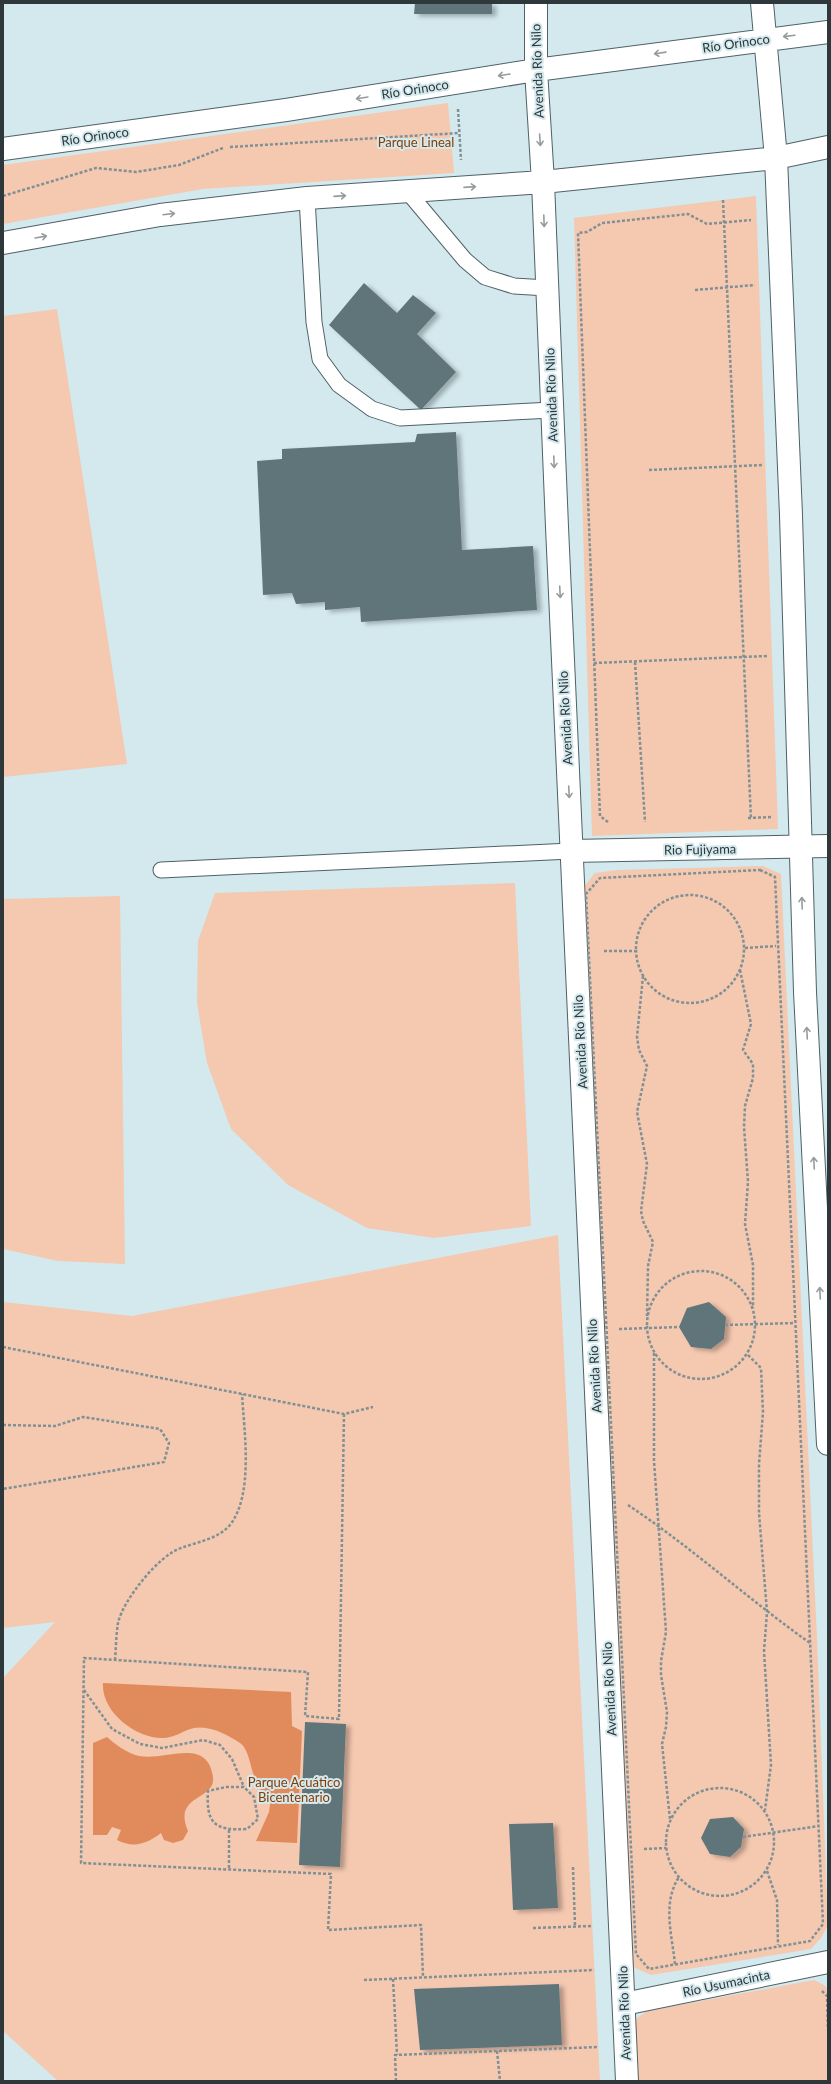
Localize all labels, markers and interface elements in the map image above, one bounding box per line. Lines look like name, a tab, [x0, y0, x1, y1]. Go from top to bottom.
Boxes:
street label: Avenida Río Nilo	[527, 24, 547, 118]
street label: Río Orinoco	[701, 30, 771, 56]
one-way arrow	[783, 33, 796, 40]
one-way arrow	[654, 50, 667, 57]
one-way arrow	[498, 71, 511, 79]
street label: Río Orinoco	[380, 76, 450, 102]
one-way arrow	[356, 94, 369, 102]
street label: Río Orinoco	[60, 123, 130, 149]
one-way arrow	[537, 133, 544, 146]
park label: Parque Lineal	[378, 134, 454, 150]
one-way arrow	[463, 183, 476, 190]
one-way arrow	[333, 192, 346, 199]
one-way arrow	[163, 211, 176, 218]
one-way arrow	[541, 214, 548, 227]
one-way arrow	[35, 232, 48, 240]
street label: Avenida Río Nilo	[541, 348, 561, 442]
one-way arrow	[550, 455, 558, 468]
one-way arrow	[556, 585, 563, 598]
street label: Avenida Río Nilo	[555, 670, 575, 766]
one-way arrow	[565, 785, 572, 798]
street label: Rio Fujiyama	[664, 840, 736, 858]
one-way arrow	[798, 897, 806, 910]
street label: Avenida Río Nilo	[570, 994, 590, 1090]
one-way arrow	[804, 1027, 811, 1040]
one-way arrow	[810, 1157, 818, 1170]
one-way arrow	[817, 1287, 824, 1300]
street label: Avenida Río Nilo	[584, 1318, 604, 1414]
street label: Avenida Río Nilo	[599, 1641, 619, 1737]
park label: Parque Acuático Bicentenario	[248, 1774, 340, 1805]
street label: Avenida Río Nilo	[614, 1966, 634, 2060]
street label: Río Usumacinta	[681, 1966, 771, 2000]

